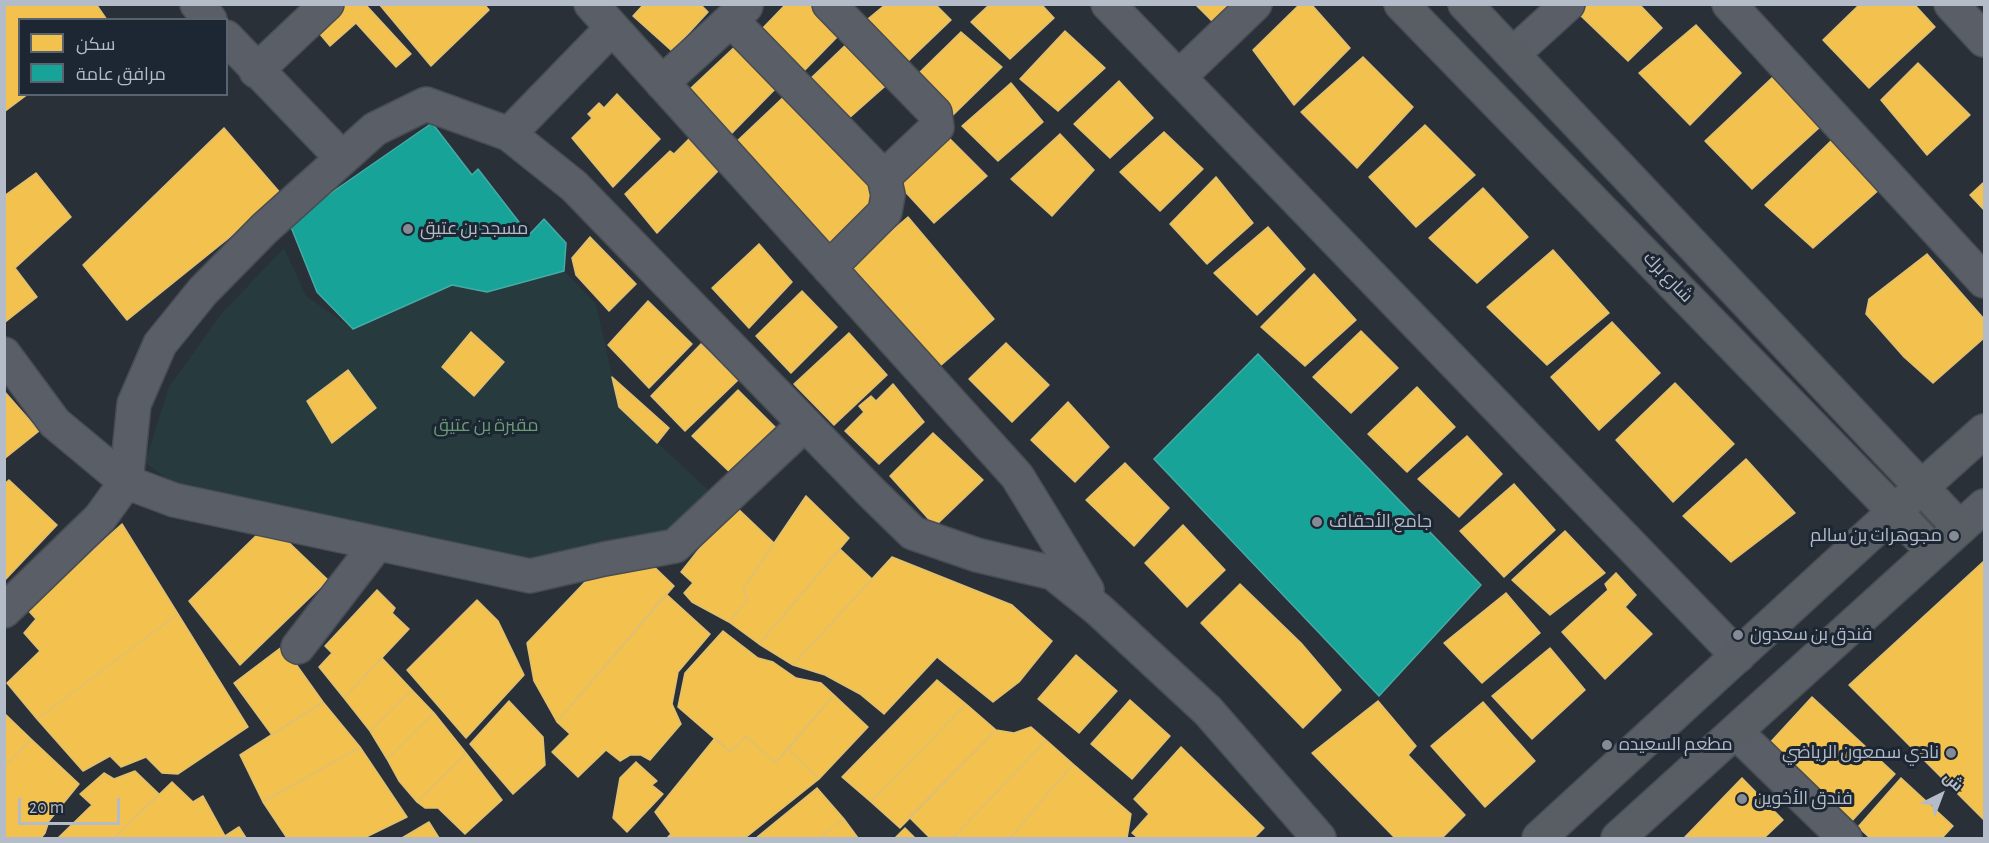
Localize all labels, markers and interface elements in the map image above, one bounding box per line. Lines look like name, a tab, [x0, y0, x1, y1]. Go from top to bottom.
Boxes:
legend	[18, 18, 228, 96]
text: سكن	[76, 36, 115, 54]
text: مرافق عامة	[76, 66, 166, 84]
place label: مسجد بن عتيق	[420, 218, 528, 240]
marker: مسجد بن عتيق	[401, 222, 415, 236]
street label: شارع برك	[1639, 247, 1697, 307]
park label: مقبرة بن عتيق	[434, 415, 538, 437]
place label: جامع الأحقاف	[1329, 511, 1432, 533]
marker: جامع الأحقاف	[1310, 515, 1324, 529]
place label: مجوهرات بن سالم	[1810, 525, 1942, 547]
marker: مجوهرات بن سالم	[1947, 529, 1961, 543]
place label: فندق بن سعدون	[1750, 624, 1872, 646]
marker: فندق بن سعدون	[1731, 628, 1745, 642]
place label: مطعم السعيده	[1619, 734, 1732, 756]
marker: مطعم السعيده	[1600, 738, 1614, 752]
place label: نادي سمعون الرياضي	[1782, 742, 1939, 764]
marker: نادي سمعون الرياضي	[1944, 746, 1958, 760]
north arrow	[1911, 765, 1971, 825]
text: ش	[1940, 769, 1966, 794]
scale bar	[21, 786, 123, 824]
place label: فندق الأخوين	[1754, 788, 1853, 810]
marker: فندق الأخوين	[1735, 792, 1749, 806]
text: 20 m	[29, 799, 64, 817]

